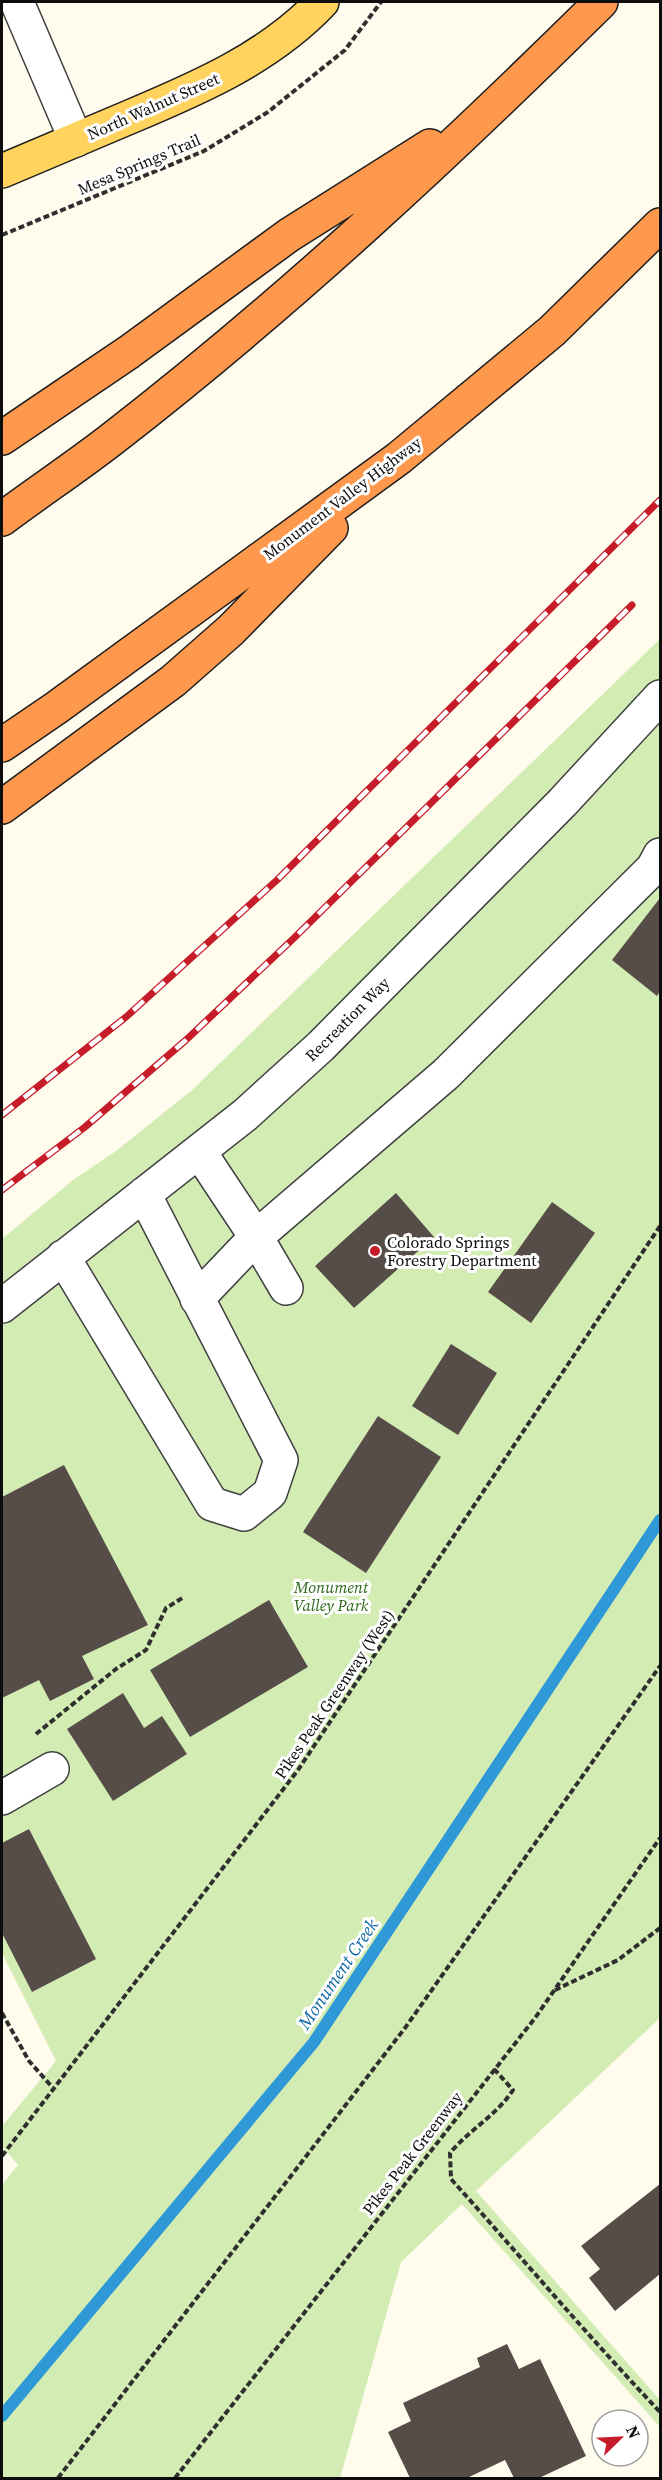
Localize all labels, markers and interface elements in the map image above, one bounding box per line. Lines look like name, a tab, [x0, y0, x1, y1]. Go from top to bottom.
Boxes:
street label: North Walnut Street	[84, 67, 223, 145]
street label: Mesa Springs Trail	[74, 128, 204, 200]
street label: Monument Valley Highway	[259, 431, 426, 565]
street label: Recreation Way	[300, 971, 395, 1066]
place label: Colorado Springs Forestry Department	[387, 1231, 537, 1271]
marker: Colorado Springs Forestry Department	[368, 1244, 382, 1258]
park label: Monument Valley Park	[293, 1576, 369, 1616]
street label: Pikes Peak Greenway (West)	[269, 1605, 399, 1783]
water label: Monument Creek	[291, 1913, 384, 2035]
street label: Pikes Peak Greenway	[357, 2086, 468, 2219]
north arrow	[590, 2408, 650, 2468]
text: N	[621, 2422, 646, 2442]

